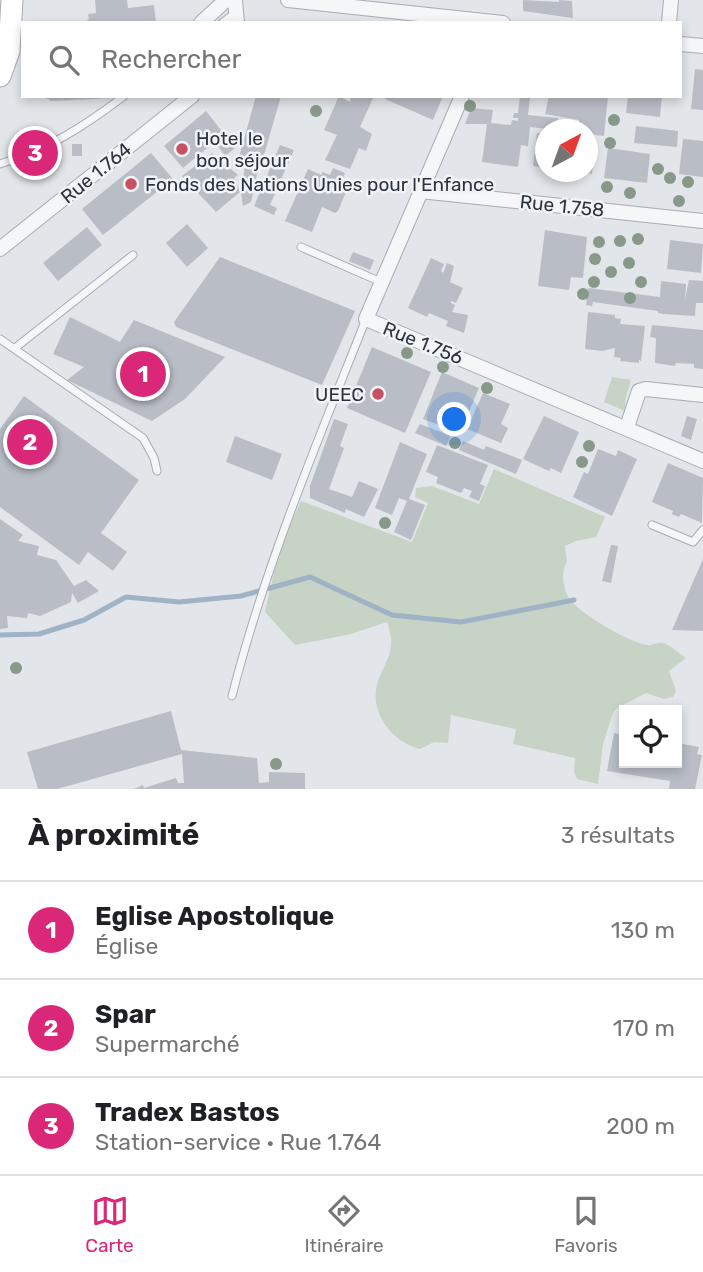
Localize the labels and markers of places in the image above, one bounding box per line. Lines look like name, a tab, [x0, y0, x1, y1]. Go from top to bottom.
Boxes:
pin: 3	[12, 127, 58, 179]
place label: Hotel le bon séjour	[196, 127, 290, 172]
marker: Hotel le bon séjour	[174, 141, 190, 157]
place label: Fonds des Nations Unies pour l'Enfance	[145, 173, 494, 196]
marker: Fonds des Nations Unies pour l'Enfance	[123, 176, 139, 192]
pin: 1	[120, 348, 166, 400]
place label: UEEC	[315, 383, 364, 406]
marker: UEEC	[370, 386, 386, 402]
pin: 2	[7, 416, 53, 468]

